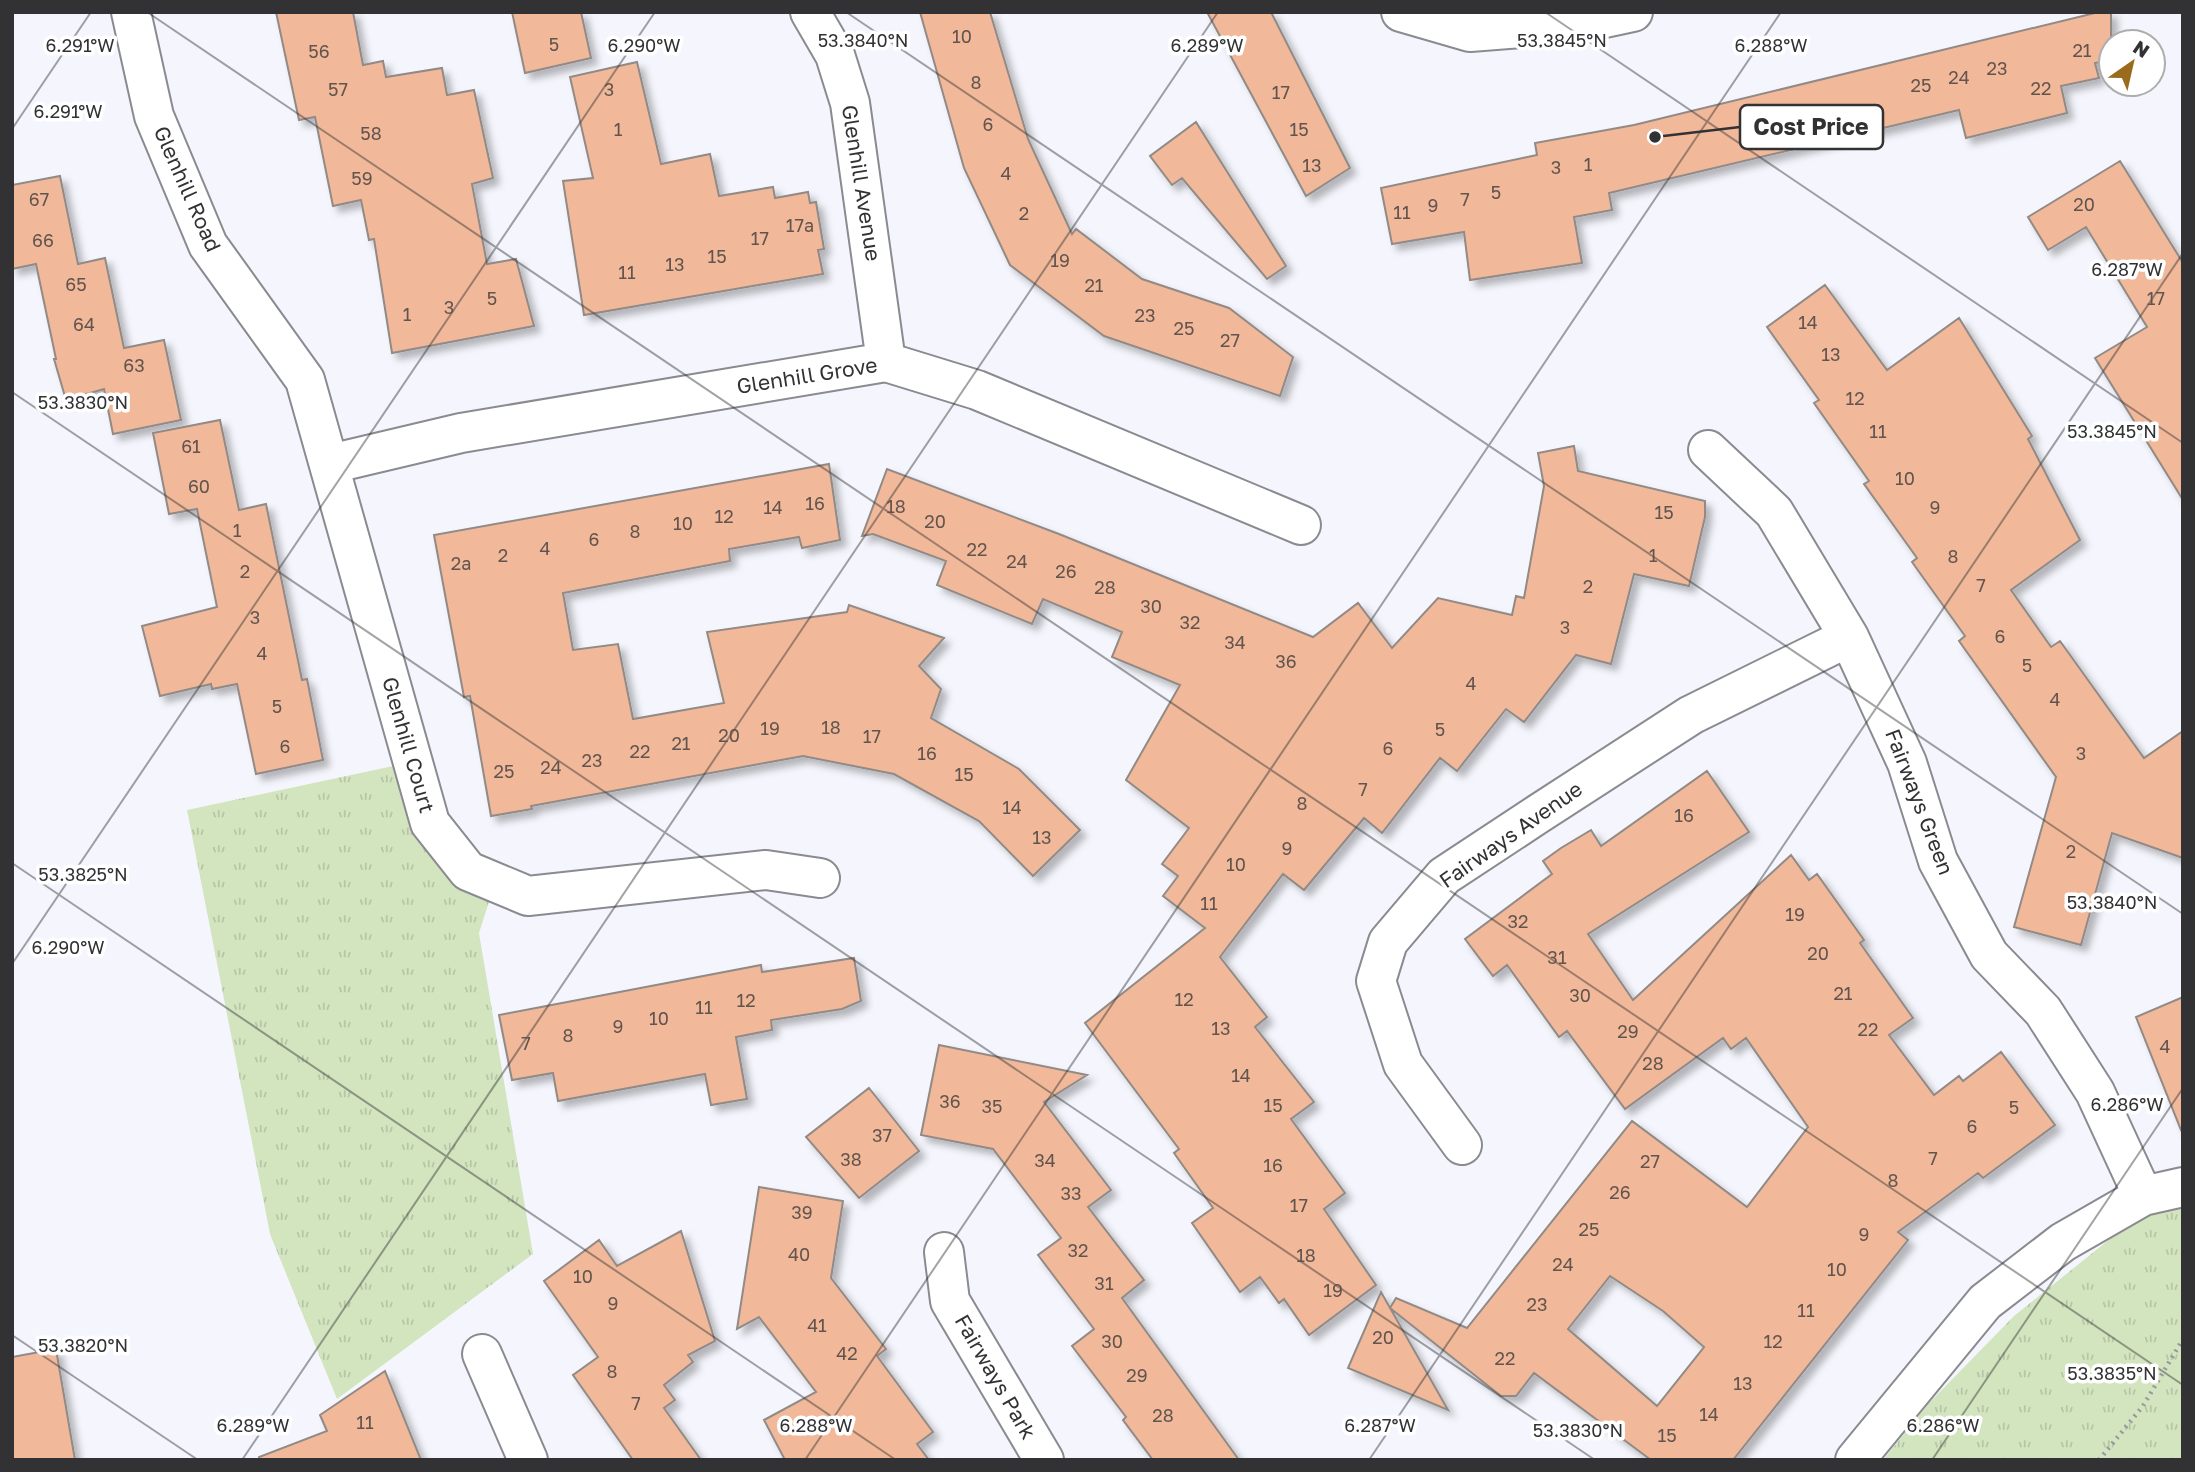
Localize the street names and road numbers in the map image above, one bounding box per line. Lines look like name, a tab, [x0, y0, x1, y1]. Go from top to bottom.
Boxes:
street label: Glenhill Avenue	[837, 103, 887, 263]
street label: Glenhill Road	[149, 122, 227, 256]
street label: Glenhill Grove	[735, 351, 879, 399]
street label: Glenhill Court	[377, 674, 441, 816]
street label: Fairways Green	[1880, 725, 1960, 878]
street label: Fairways Avenue	[1434, 775, 1587, 893]
street label: Fairways Park	[950, 1309, 1042, 1444]

